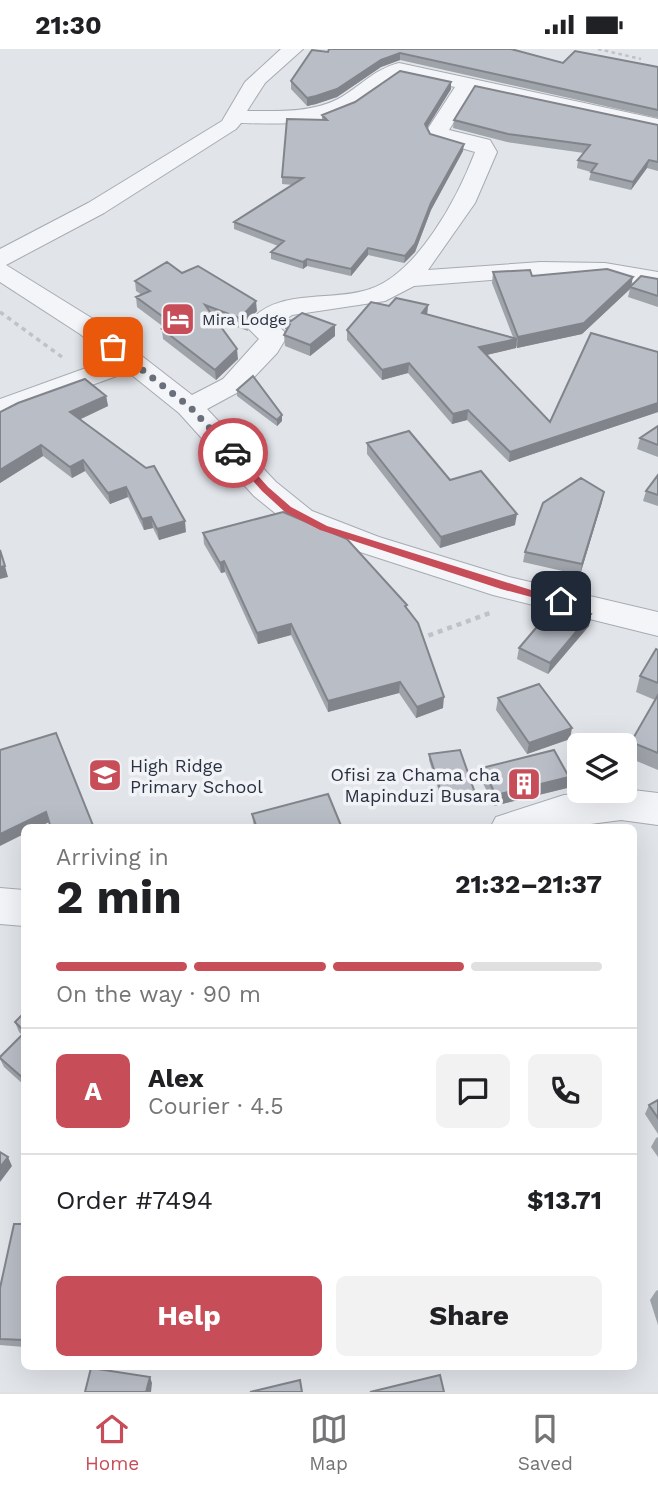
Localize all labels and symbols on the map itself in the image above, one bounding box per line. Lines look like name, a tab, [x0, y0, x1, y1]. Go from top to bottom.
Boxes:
hotel icon: Mira Lodge	[159, 300, 197, 338]
place label: Mira Lodge	[202, 310, 287, 329]
pin	[83, 317, 143, 377]
courier	[198, 418, 268, 488]
pin	[531, 571, 591, 631]
place label: High Ridge Primary School	[130, 755, 263, 797]
school or university icon: High Ridge Primary School	[86, 756, 124, 794]
place label: Ofisi za Chama cha Mapinduzi Busara	[331, 764, 500, 806]
building icon: Ofisi za Chama cha Mapinduzi Busara	[505, 765, 543, 803]

